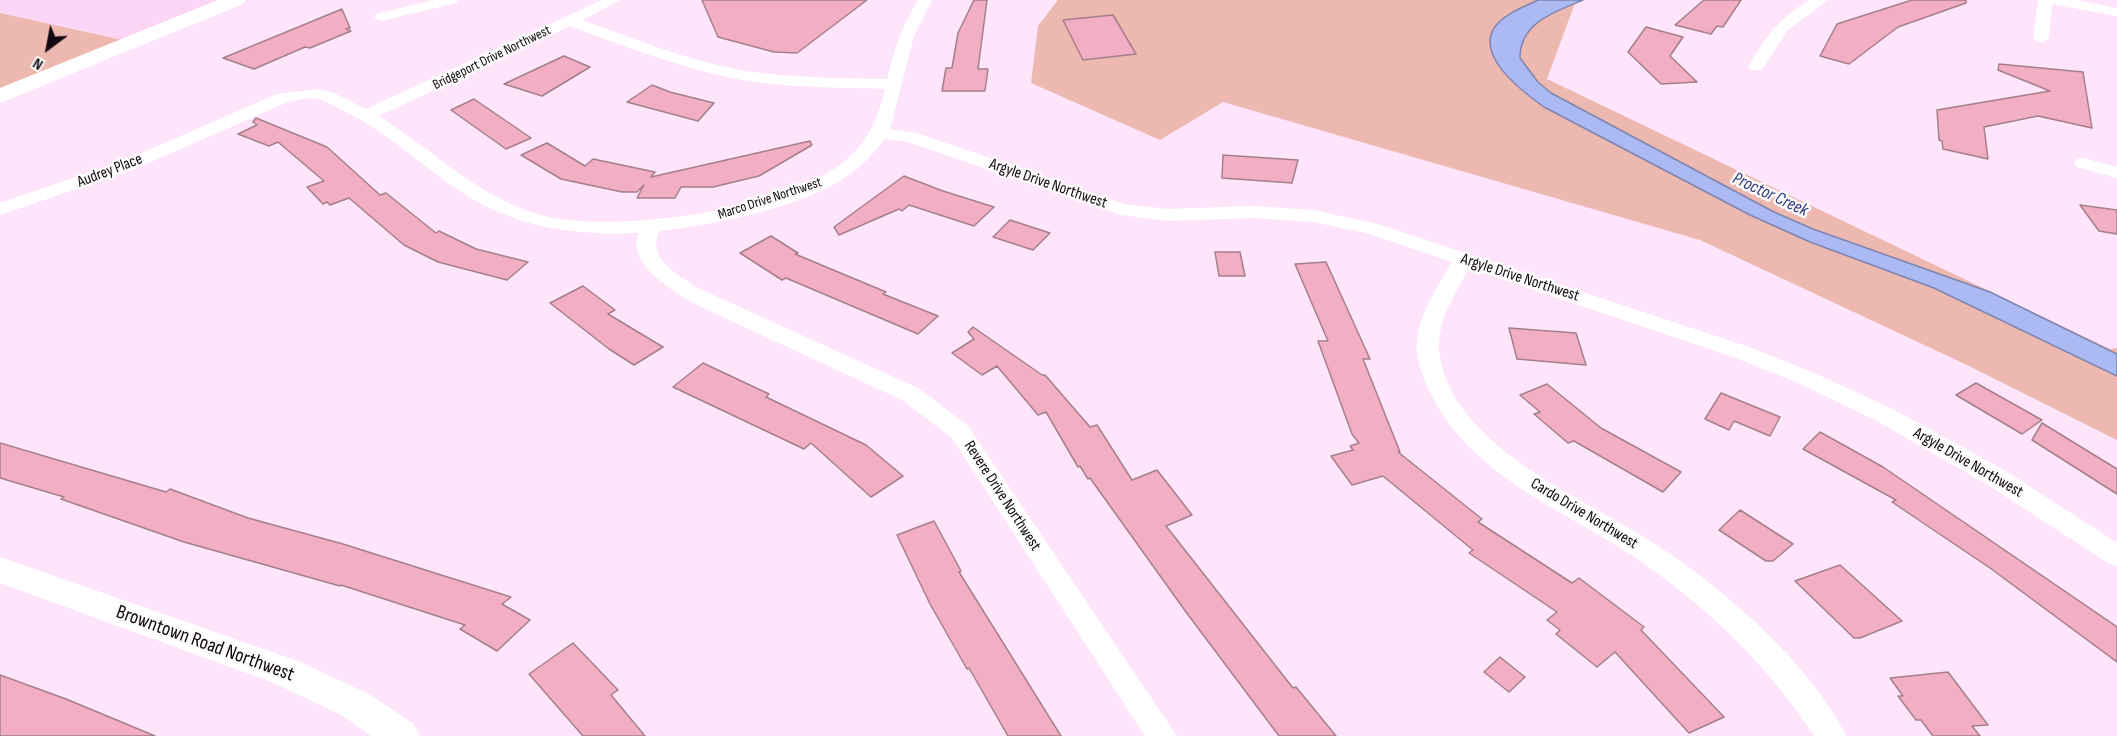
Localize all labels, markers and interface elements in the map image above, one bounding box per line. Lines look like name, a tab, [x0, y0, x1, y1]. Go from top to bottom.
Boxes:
north arrow	[18, 18, 78, 78]
street label: Bridgeport Drive Northwest	[430, 22, 554, 94]
text: N	[30, 53, 47, 74]
street label: Audrey Place	[75, 150, 145, 192]
street label: Argyle Drive Northwest	[987, 155, 1109, 213]
water label: Proctor Creek	[1729, 168, 1811, 222]
street label: Marco Drive Northwest	[716, 174, 824, 224]
street label: Argyle Drive Northwest	[1458, 250, 1582, 306]
street label: Argyle Drive Northwest	[1910, 424, 2026, 502]
street label: Revere Drive Northwest	[959, 437, 1045, 555]
street label: Cardo Drive Northwest	[1527, 474, 1641, 554]
street label: Browntown Road Northwest	[113, 601, 297, 687]

